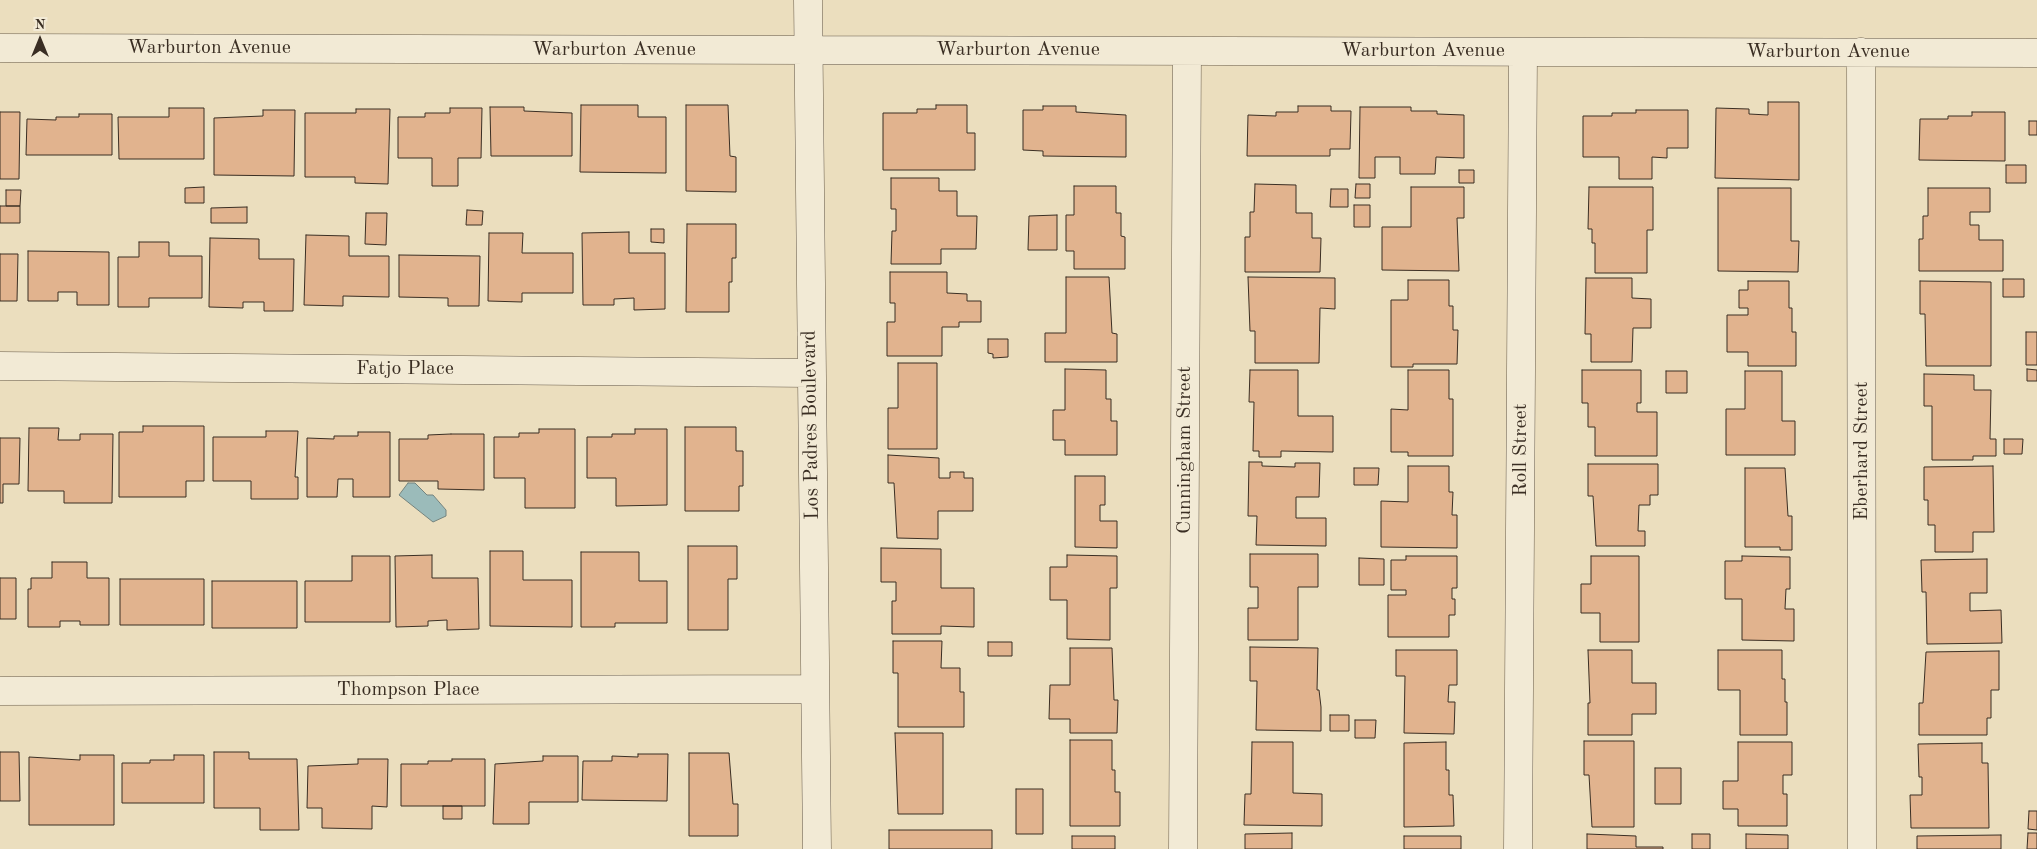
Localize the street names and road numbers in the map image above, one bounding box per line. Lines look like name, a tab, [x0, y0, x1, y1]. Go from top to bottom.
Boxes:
street label: Warburton Avenue	[127, 36, 291, 60]
street label: Warburton Avenue	[532, 38, 696, 62]
street label: Warburton Avenue	[936, 38, 1100, 62]
street label: Warburton Avenue	[1341, 39, 1505, 63]
street label: Warburton Avenue	[1746, 40, 1910, 64]
street label: Los Padres Boulevard	[797, 330, 825, 520]
street label: Fatjo Place	[356, 357, 454, 381]
street label: Cunningham Street	[1173, 366, 1197, 534]
street label: Eberhard Street	[1850, 381, 1874, 521]
street label: Roll Street	[1509, 403, 1533, 497]
street label: Thompson Place	[336, 678, 480, 702]

